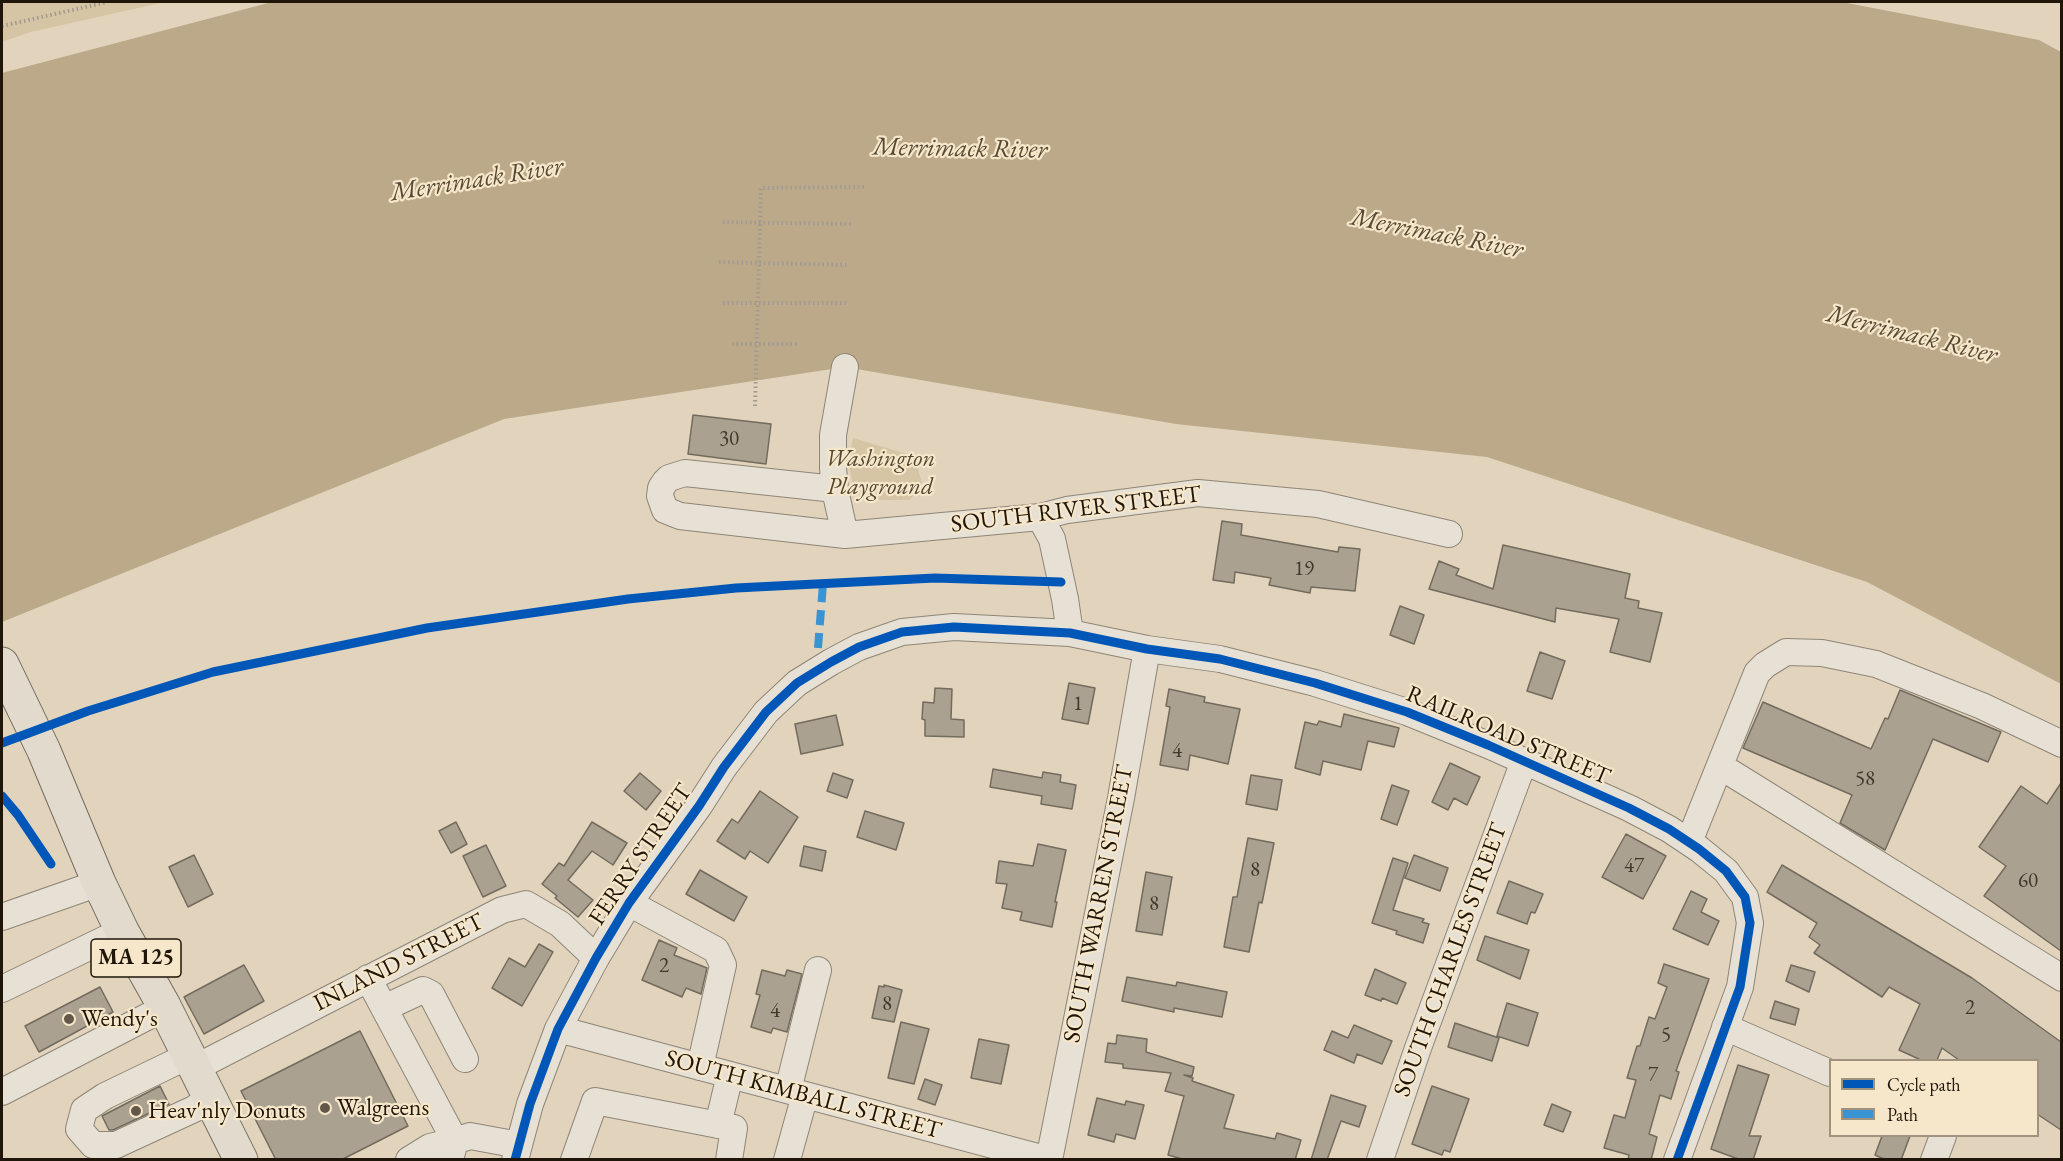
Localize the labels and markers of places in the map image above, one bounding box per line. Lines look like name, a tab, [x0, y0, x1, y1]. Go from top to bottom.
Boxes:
place label: Wendy's	[81, 1005, 158, 1033]
marker: Wendy's	[62, 1012, 76, 1026]
place label: Walgreens	[337, 1094, 429, 1122]
place label: Heav'nly Donuts	[148, 1097, 306, 1125]
marker: Walgreens	[318, 1101, 332, 1115]
marker: Heav'nly Donuts	[129, 1104, 143, 1118]

